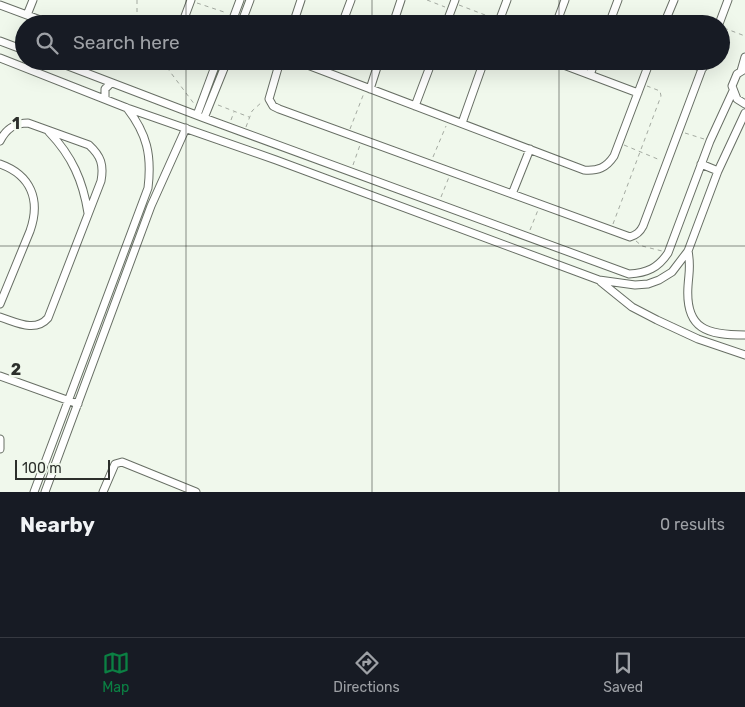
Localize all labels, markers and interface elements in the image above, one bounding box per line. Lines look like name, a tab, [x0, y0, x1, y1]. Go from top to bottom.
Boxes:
search box	[15, 15, 730, 70]
icon: search	[33, 29, 61, 57]
text: Search here	[73, 31, 180, 54]
text: 1	[12, 114, 20, 133]
text: 2	[11, 360, 21, 379]
scale bar	[15, 457, 110, 480]
text: 100 m	[22, 460, 62, 477]
text: Nearby	[20, 512, 95, 537]
text: 0 results	[660, 515, 725, 534]
tab: Map	[102, 649, 130, 696]
tab: Directions	[333, 649, 400, 696]
tab: Saved	[603, 649, 643, 696]

